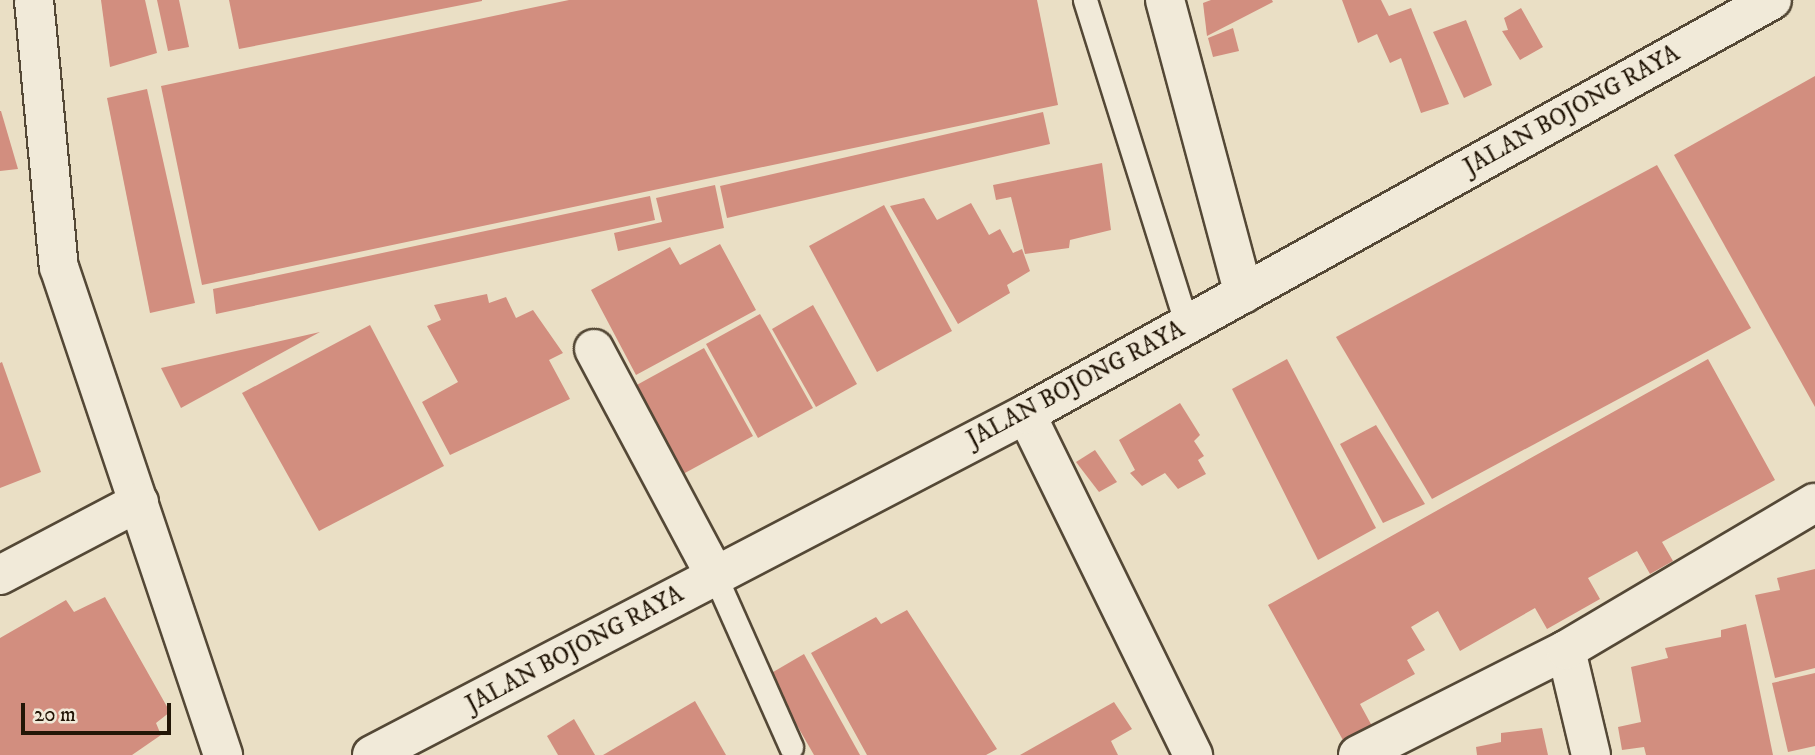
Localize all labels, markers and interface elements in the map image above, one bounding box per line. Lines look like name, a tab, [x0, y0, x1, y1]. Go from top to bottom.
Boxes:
street label: JALAN BOJONG RAYA	[1459, 40, 1685, 182]
street label: JALAN BOJONG RAYA	[962, 315, 1190, 455]
street label: JALAN BOJONG RAYA	[461, 580, 689, 720]
scale bar	[24, 688, 175, 732]
text: 20 m	[34, 702, 76, 728]

